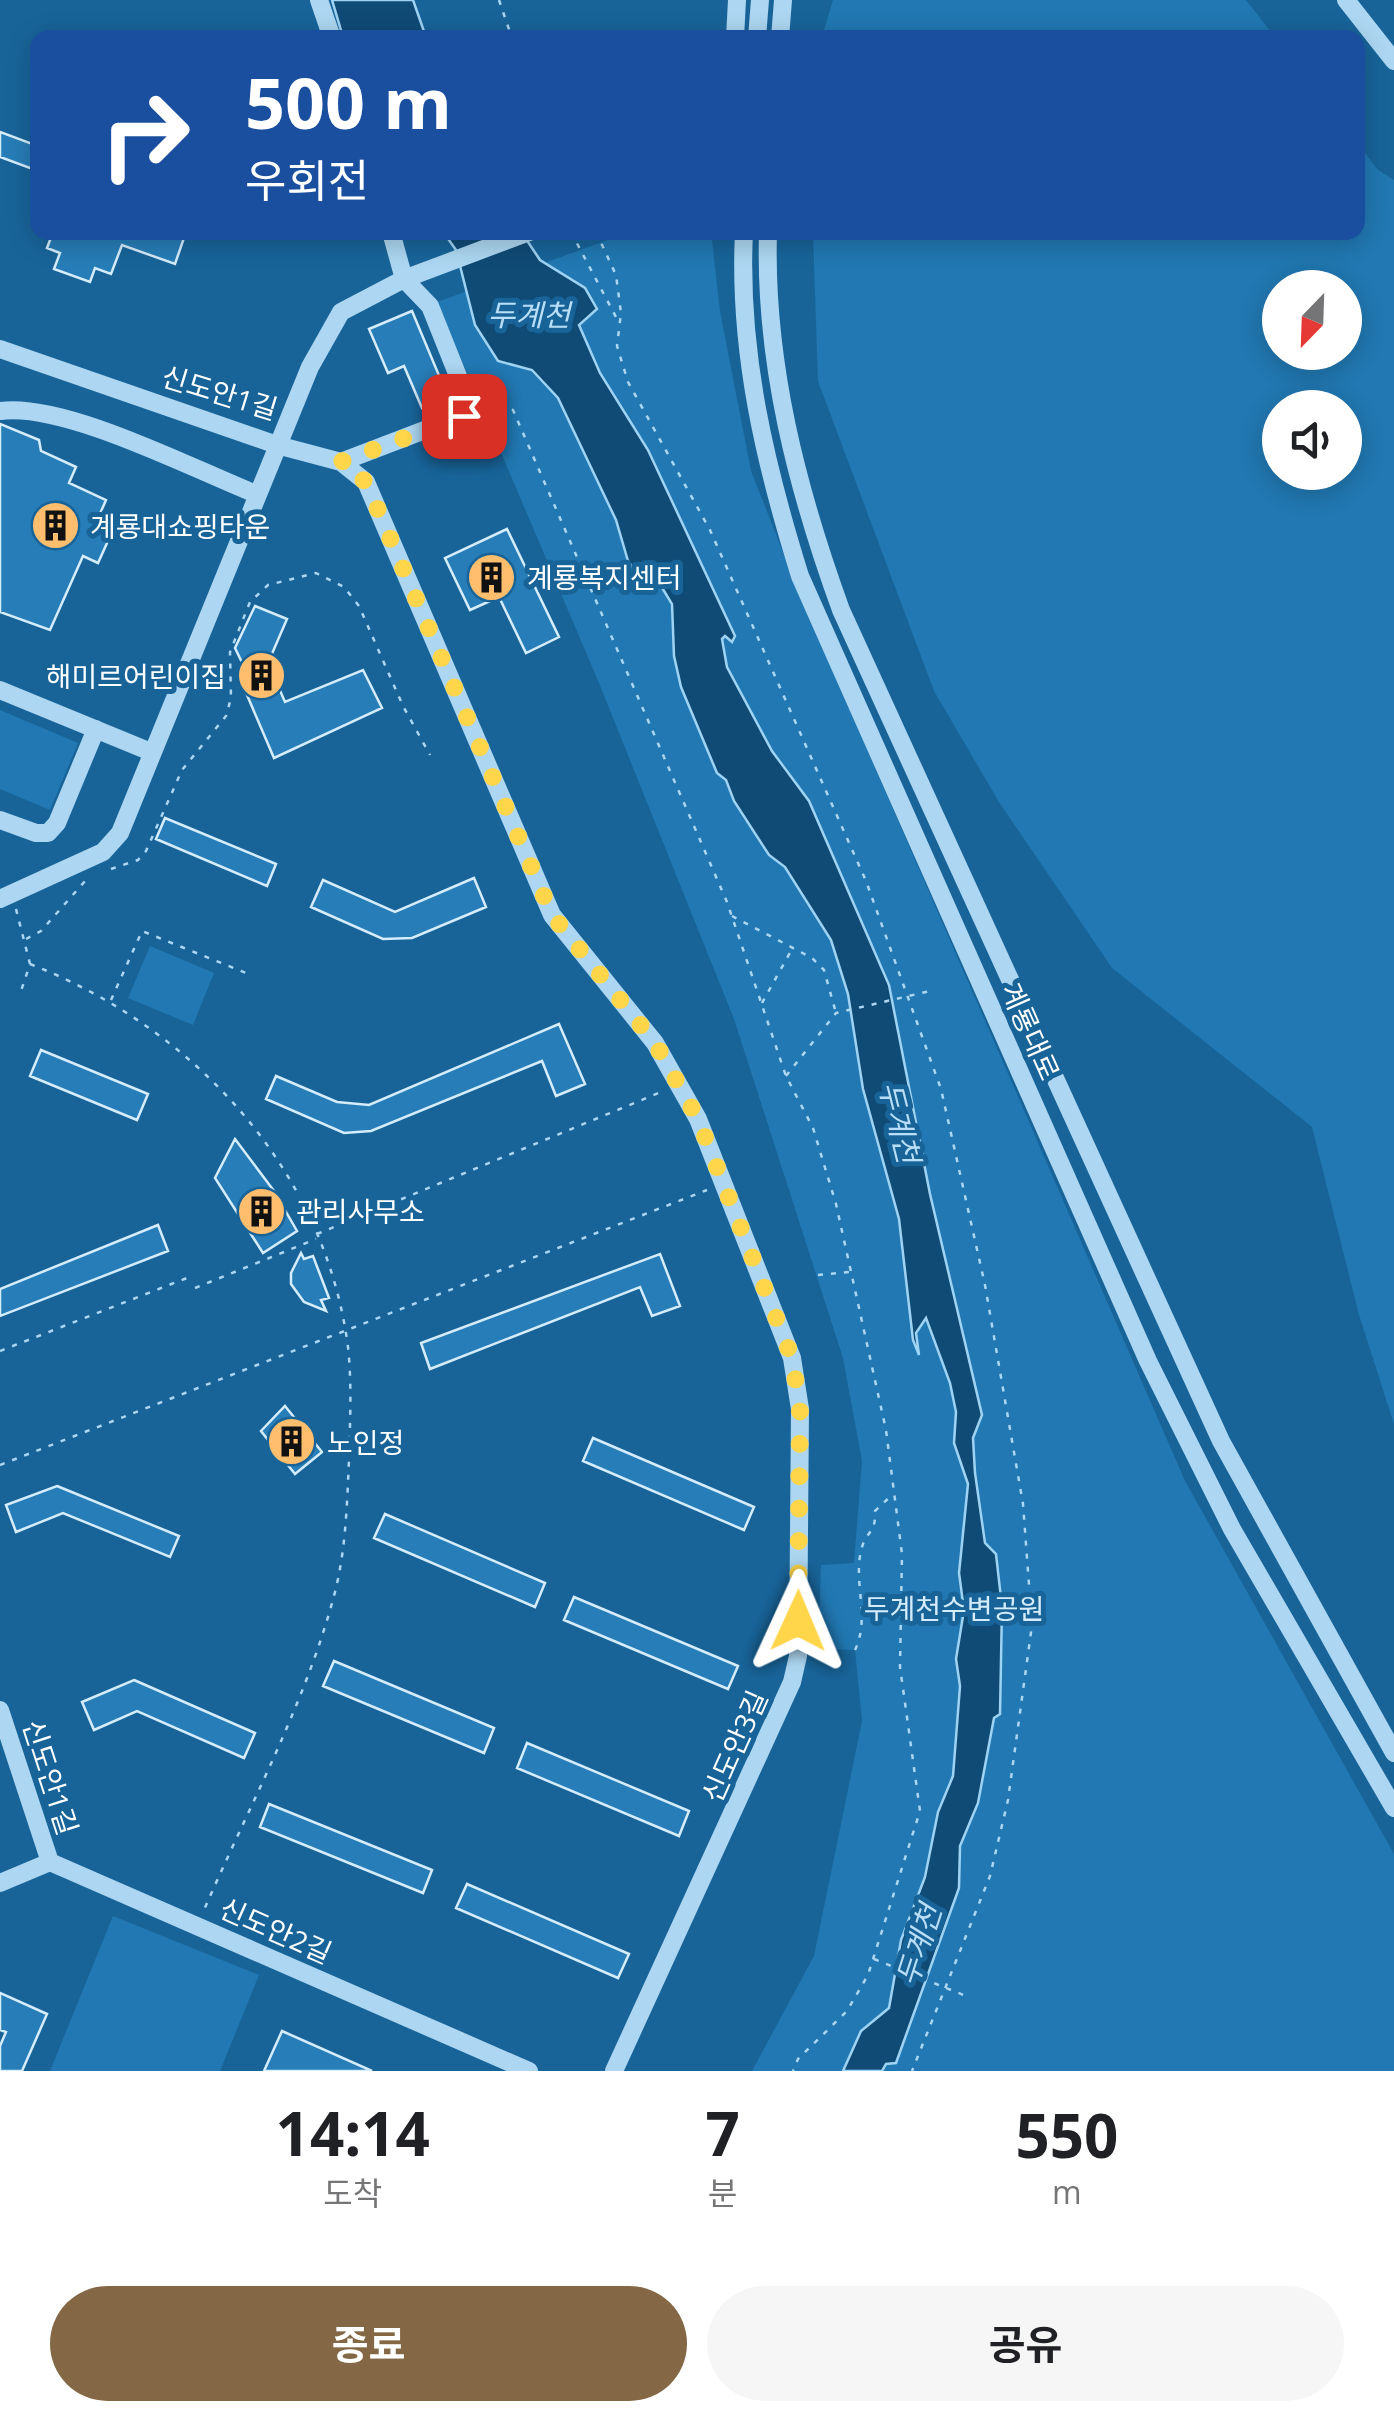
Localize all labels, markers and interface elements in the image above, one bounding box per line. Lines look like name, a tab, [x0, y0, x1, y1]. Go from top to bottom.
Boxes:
text: 500 m	[245, 54, 452, 150]
icon: right	[80, 70, 210, 200]
text: 우회전	[245, 149, 369, 210]
north arrow	[1262, 270, 1362, 370]
map controls	[1262, 270, 1362, 490]
water label: 두계천	[488, 294, 574, 335]
street label: 신도안1길	[158, 356, 282, 428]
pin	[422, 374, 507, 459]
icon: arrive	[437, 389, 492, 444]
button: sound	[1262, 390, 1362, 490]
building icon: 계룡대쇼핑타운	[29, 500, 81, 552]
place label: 계룡대쇼핑타운	[90, 507, 270, 545]
building icon: 계룡복지센터	[466, 551, 518, 603]
place label: 계룡복지센터	[527, 558, 682, 596]
building icon: 해미르어린이집	[235, 650, 287, 702]
place label: 해미르어린이집	[46, 657, 226, 695]
street label: 계룡대로	[993, 976, 1069, 1086]
water label: 두계천	[870, 1077, 931, 1170]
building icon: 관리사무소	[235, 1185, 287, 1237]
place label: 관리사무소	[296, 1192, 425, 1230]
building icon: 노인정	[266, 1416, 318, 1468]
place label: 노인정	[327, 1423, 404, 1461]
position arrow	[746, 1569, 850, 1673]
park label: 두계천수변공원	[864, 1589, 1044, 1627]
street label: 신도안3길	[692, 1684, 776, 1808]
street label: 신도안1길	[15, 1715, 87, 1839]
street label: 신도안2길	[214, 1888, 338, 1972]
water label: 두계천	[886, 1896, 951, 1991]
text: 14:14	[276, 2092, 430, 2174]
text: 7	[706, 2092, 740, 2174]
text: 550	[1015, 2094, 1118, 2176]
text: m	[1052, 2170, 1082, 2213]
text: 도착	[323, 2171, 382, 2214]
text: 분	[708, 2171, 737, 2214]
button: 종료	[50, 2286, 687, 2401]
button: 공유	[707, 2286, 1344, 2401]

